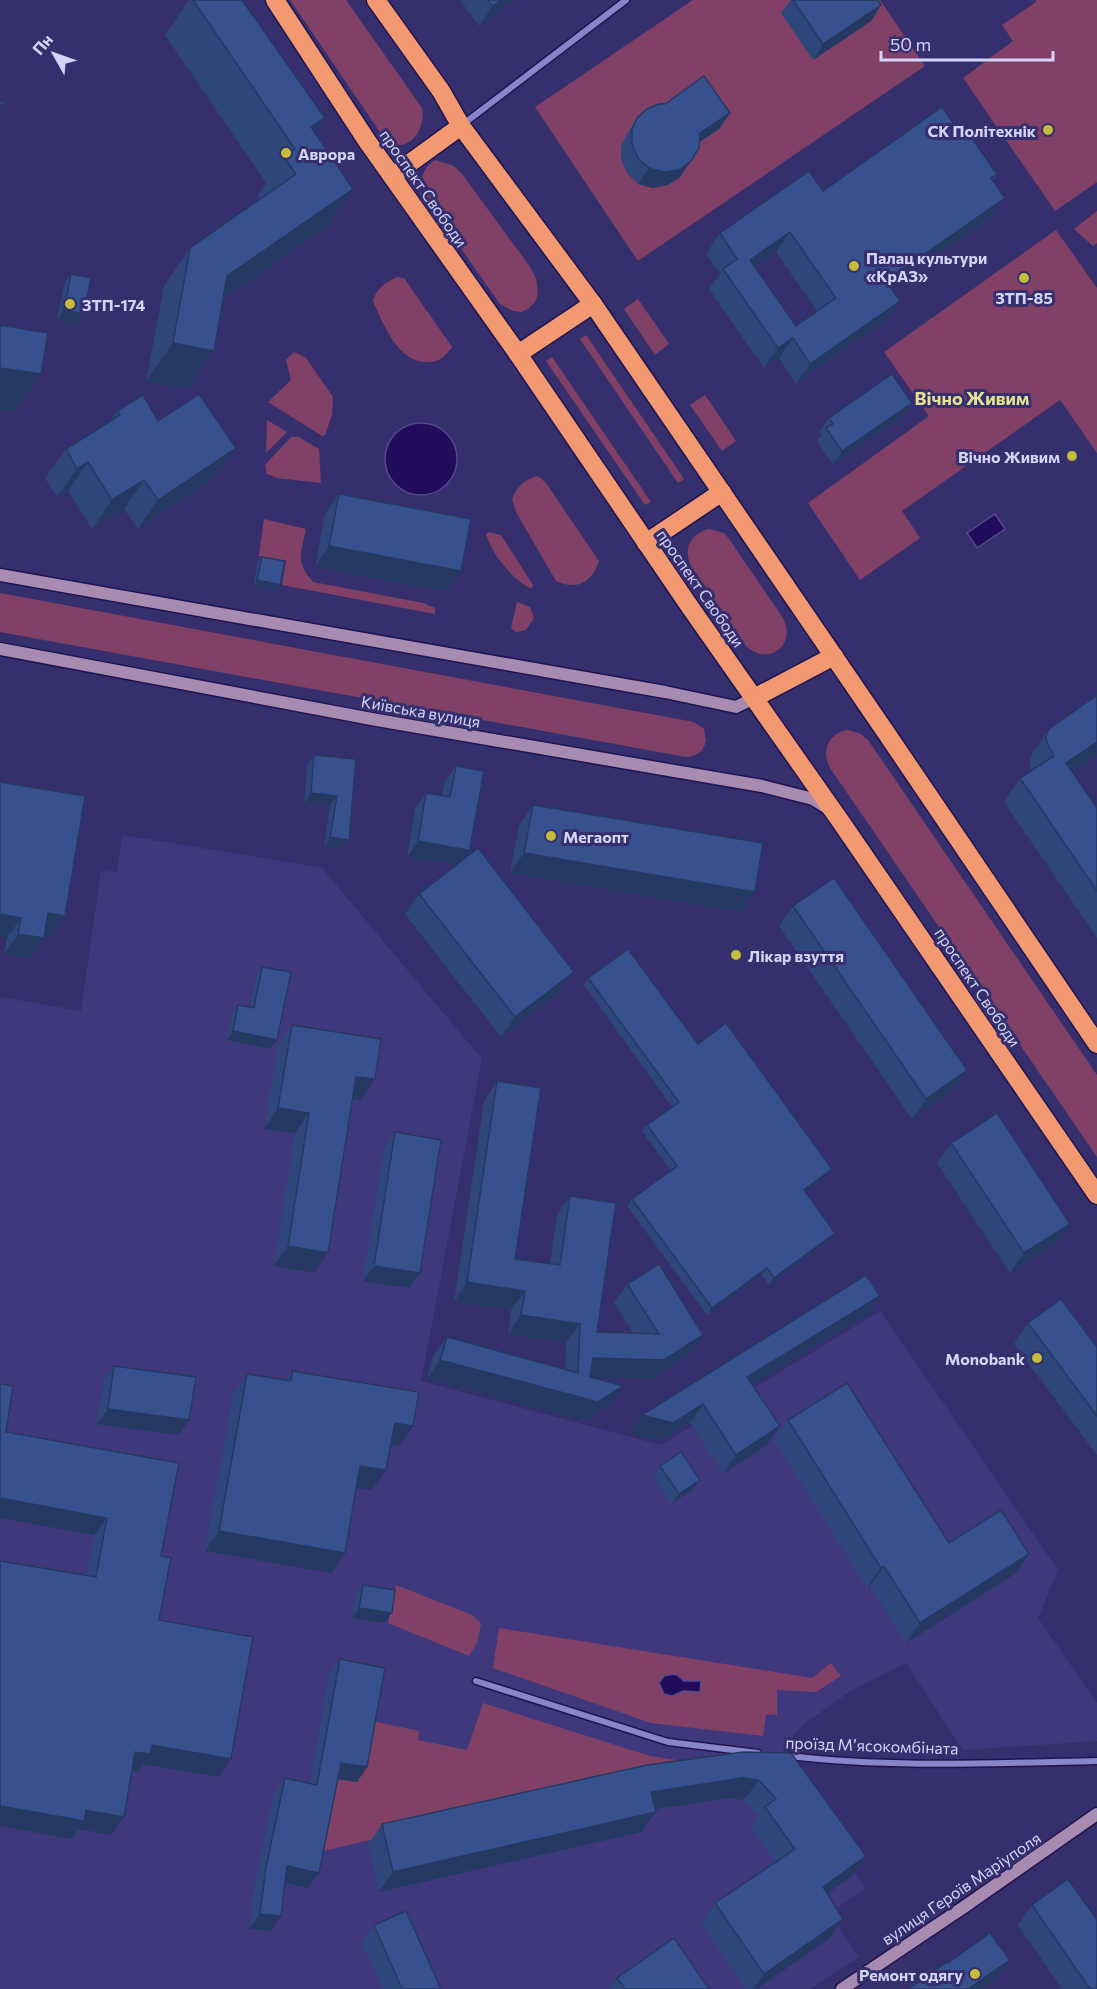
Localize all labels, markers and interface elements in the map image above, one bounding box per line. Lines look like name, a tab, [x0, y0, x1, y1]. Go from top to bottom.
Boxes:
north arrow	[24, 24, 84, 84]
scale bar	[881, 24, 1054, 62]
text: Пн	[28, 30, 56, 58]
text: 50 m	[890, 33, 931, 55]
place label: СК Політехнік	[927, 121, 1036, 140]
marker: СК Політехнік	[1041, 123, 1055, 137]
street label: проспект Свободи	[376, 125, 472, 251]
place label: Аврора	[298, 144, 355, 163]
marker: Аврора	[279, 146, 293, 160]
place label: Палац культури «КрАЗ»	[866, 248, 987, 285]
marker: Палац культури «КрАЗ»	[847, 259, 861, 273]
marker: ЗТП-85	[1017, 271, 1031, 285]
place label: ЗТП-85	[995, 288, 1053, 307]
place label: ЗТП-174	[82, 295, 146, 314]
marker: ЗТП-174	[63, 297, 77, 311]
district label: Вічно Живим	[915, 387, 1029, 409]
place label: Вічно Живим	[958, 447, 1060, 466]
marker: Вічно Живим	[1065, 449, 1079, 463]
street label: проспект Свободи	[653, 525, 749, 651]
street label: Київська вулиця	[360, 691, 482, 731]
place label: Мегаопт	[563, 827, 629, 846]
marker: Мегаопт	[544, 829, 558, 843]
street label: проспект Свободи	[931, 924, 1025, 1050]
place label: Лікар взуття	[748, 946, 844, 965]
marker: Лікар взуття	[729, 948, 743, 962]
place label: Monobank	[945, 1349, 1026, 1368]
marker: Monobank	[1030, 1351, 1044, 1365]
street label: проїзд Мʼясокомбіната	[785, 1732, 959, 1758]
street label: вулиця Героїв Маріуполя	[878, 1828, 1044, 1948]
place label: Ремонт одягу	[859, 1965, 963, 1984]
marker: Ремонт одягу	[968, 1967, 982, 1981]

